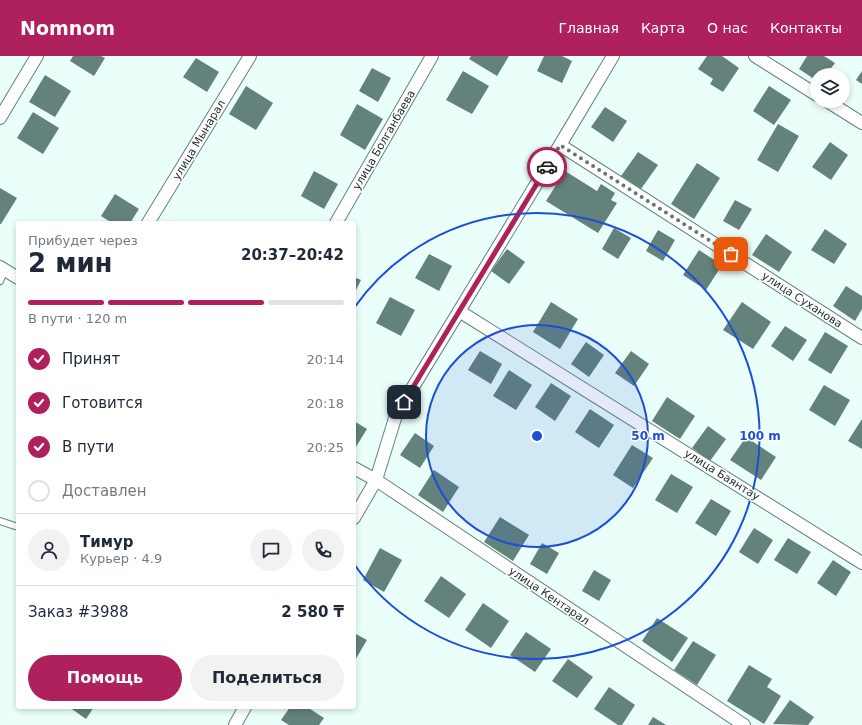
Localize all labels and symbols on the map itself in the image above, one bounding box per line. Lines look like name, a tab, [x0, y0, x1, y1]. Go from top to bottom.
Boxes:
street label: улица Болганбаева	[350, 88, 418, 192]
street label: улица Мынарал	[170, 98, 228, 182]
courier	[527, 147, 567, 187]
pin	[714, 237, 748, 271]
street label: улица Суханова	[759, 269, 845, 331]
pin	[387, 385, 421, 419]
centre of rings	[530, 429, 544, 443]
text: 50 m	[631, 429, 665, 443]
text: 100 m	[739, 429, 781, 443]
street label: улица Баянтау	[682, 447, 762, 504]
street label: улица Кентарал	[506, 564, 592, 628]

